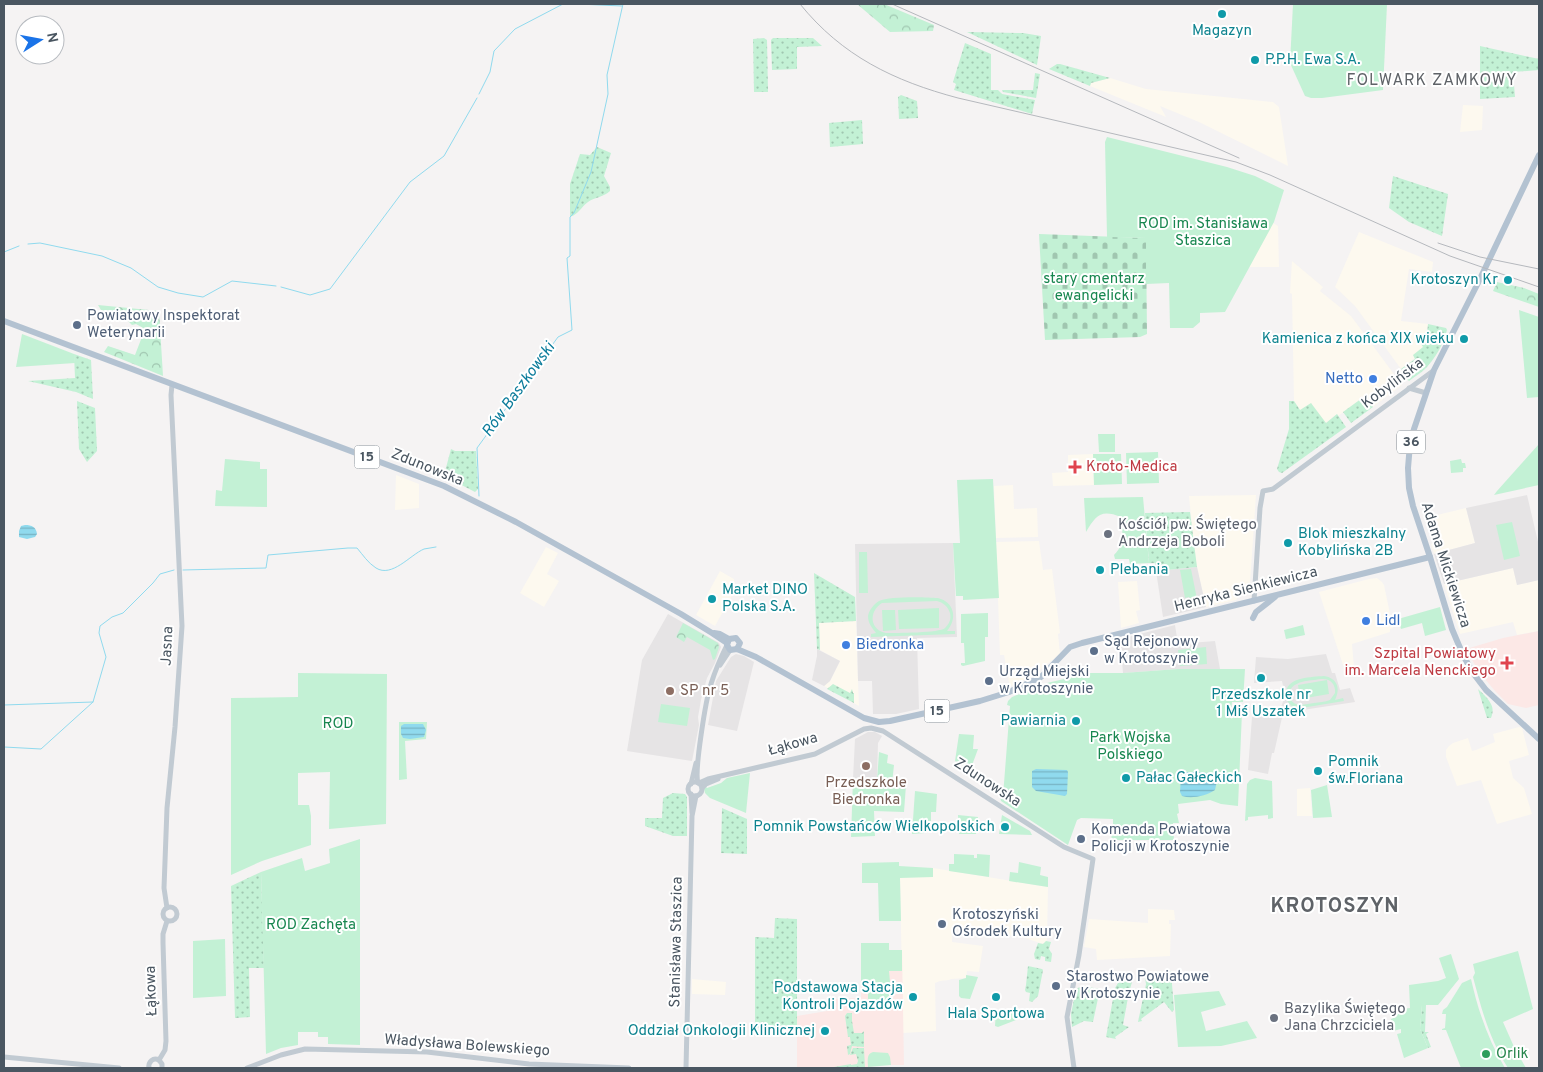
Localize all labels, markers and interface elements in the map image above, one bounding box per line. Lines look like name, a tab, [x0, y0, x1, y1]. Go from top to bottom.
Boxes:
marker: Magazyn	[1216, 8, 1228, 20]
north arrow	[15, 15, 65, 65]
place label: Magazyn	[1192, 22, 1252, 41]
text: N	[42, 31, 61, 44]
place label: P.P.H. Ewa S.A.	[1265, 51, 1361, 70]
marker: P.P.H. Ewa S.A.	[1249, 54, 1261, 66]
district label: FOLWARK ZAMKOWY	[1346, 71, 1518, 91]
park label: ROD im. Stanisława Staszica	[1138, 215, 1268, 251]
park label: stary cmentarz ewangelicki	[1043, 270, 1145, 306]
place label: Krotoszyn Kr	[1411, 271, 1498, 290]
marker: Krotoszyn Kr	[1502, 274, 1514, 286]
place label: Powiatowy Inspektorat Weterynarii	[87, 307, 240, 343]
marker: Powiatowy Inspektorat Weterynarii	[71, 319, 83, 331]
place label: Kamienica z końca XIX wieku	[1262, 330, 1454, 349]
marker: Kamienica z końca XIX wieku	[1458, 333, 1470, 345]
water label: Rów Baszkowski	[478, 338, 561, 441]
street label: Kobylińska	[1358, 354, 1428, 414]
place label: Netto	[1325, 370, 1363, 389]
marker: Netto	[1367, 373, 1379, 385]
road number: 36	[1397, 431, 1425, 454]
street label: Zdunowska	[388, 445, 466, 491]
road number: 15	[354, 446, 380, 468]
place label: Kroto-Medica	[1086, 458, 1177, 477]
marker: Kroto-Medica	[1068, 460, 1082, 474]
street label: Adama Mickiewicza	[1416, 500, 1474, 630]
place label: Kościół pw. Świętego Andrzeja Boboli	[1118, 514, 1257, 552]
place label: Blok mieszkalny Kobylińska 2B	[1298, 525, 1406, 561]
marker: Kościół pw. Świętego Andrzeja Boboli	[1102, 528, 1114, 540]
marker: Blok mieszkalny Kobylińska 2B	[1282, 537, 1294, 549]
place label: Plebania	[1110, 561, 1168, 580]
street label: Henryka Sienkiewicza	[1172, 563, 1320, 617]
marker: Plebania	[1094, 564, 1106, 576]
place label: Market DINO Polska S.A.	[722, 581, 808, 617]
marker: Market DINO Polska S.A.	[706, 593, 718, 605]
place label: Lidl	[1376, 612, 1401, 631]
marker: Lidl	[1360, 615, 1372, 627]
street label: Jasna	[157, 626, 179, 666]
place label: Sąd Rejonowy w Krotoszynie	[1104, 633, 1198, 669]
place label: Biedronka	[856, 636, 924, 655]
marker: Biedronka	[840, 639, 852, 651]
marker: Sąd Rejonowy w Krotoszynie	[1088, 645, 1100, 657]
place label: Szpital Powiatowy im. Marcela Nenckiego	[1344, 645, 1496, 681]
marker: Szpital Powiatowy im. Marcela Nenckiego	[1500, 656, 1514, 670]
place label: Urząd Miejski w Krotoszynie	[999, 663, 1093, 699]
marker: Przedszkole nr 1 Miś Uszatek	[1255, 672, 1267, 684]
marker: Urząd Miejski w Krotoszynie	[983, 675, 995, 687]
place label: SP nr 5	[680, 682, 729, 701]
marker: SP nr 5	[664, 685, 676, 697]
place label: Przedszkole nr 1 Miś Uszatek	[1211, 686, 1311, 722]
road number: 15	[924, 699, 950, 722]
place label: Pawiarnia	[1001, 712, 1066, 731]
park label: ROD	[322, 715, 354, 734]
marker: Pawiarnia	[1070, 715, 1082, 727]
street label: Łąkowa	[766, 729, 820, 761]
park label: Park Wojska Polskiego	[1089, 729, 1171, 765]
place label: Pomnik św.Floriana	[1328, 753, 1403, 789]
street label: Zdunowska	[950, 754, 1024, 812]
marker: Przedszkole Biedronka	[860, 760, 872, 772]
marker: Pomnik św.Floriana	[1312, 765, 1324, 777]
place label: Pałac Gałeckich	[1136, 769, 1242, 788]
marker: Pałac Gałeckich	[1120, 772, 1132, 784]
place label: Przedszkole Biedronka	[825, 774, 907, 810]
place label: Pomnik Powstańców Wielkopolskich	[753, 818, 995, 837]
marker: Pomnik Powstańców Wielkopolskich	[999, 821, 1011, 833]
place label: Komenda Powiatowa Policji w Krotoszynie	[1091, 821, 1231, 857]
marker: Komenda Powiatowa Policji w Krotoszynie	[1075, 833, 1087, 845]
street label: Stanisława Staszica	[666, 876, 688, 1008]
district label: KROTOSZYN	[1270, 894, 1400, 920]
place label: Krotoszyński Ośrodek Kultury	[952, 906, 1062, 942]
park label: ROD Zachęta	[266, 916, 356, 935]
marker: Krotoszyński Ośrodek Kultury	[936, 918, 948, 930]
street label: Łąkowa	[142, 965, 162, 1017]
place label: Starostwo Powiatowe w Krotoszynie	[1066, 968, 1209, 1004]
place label: Podstawowa Stacja Kontroli Pojazdów	[774, 979, 903, 1015]
marker: Starostwo Powiatowe w Krotoszynie	[1050, 980, 1062, 992]
marker: Podstawowa Stacja Kontroli Pojazdów	[907, 991, 919, 1003]
marker: Hala Sportowa	[990, 991, 1002, 1003]
place label: Bazylika Świętego Jana Chrzciciela	[1284, 998, 1406, 1036]
place label: Hala Sportowa	[947, 1005, 1045, 1024]
marker: Bazylika Świętego Jana Chrzciciela	[1268, 1012, 1280, 1024]
place label: Oddział Onkologii Klinicznej	[628, 1022, 815, 1041]
marker: Oddział Onkologii Klinicznej	[819, 1025, 831, 1037]
street label: Władysława Bolewskiego	[383, 1031, 551, 1061]
place label: Orlik	[1496, 1045, 1529, 1064]
marker: Orlik	[1480, 1048, 1492, 1060]

